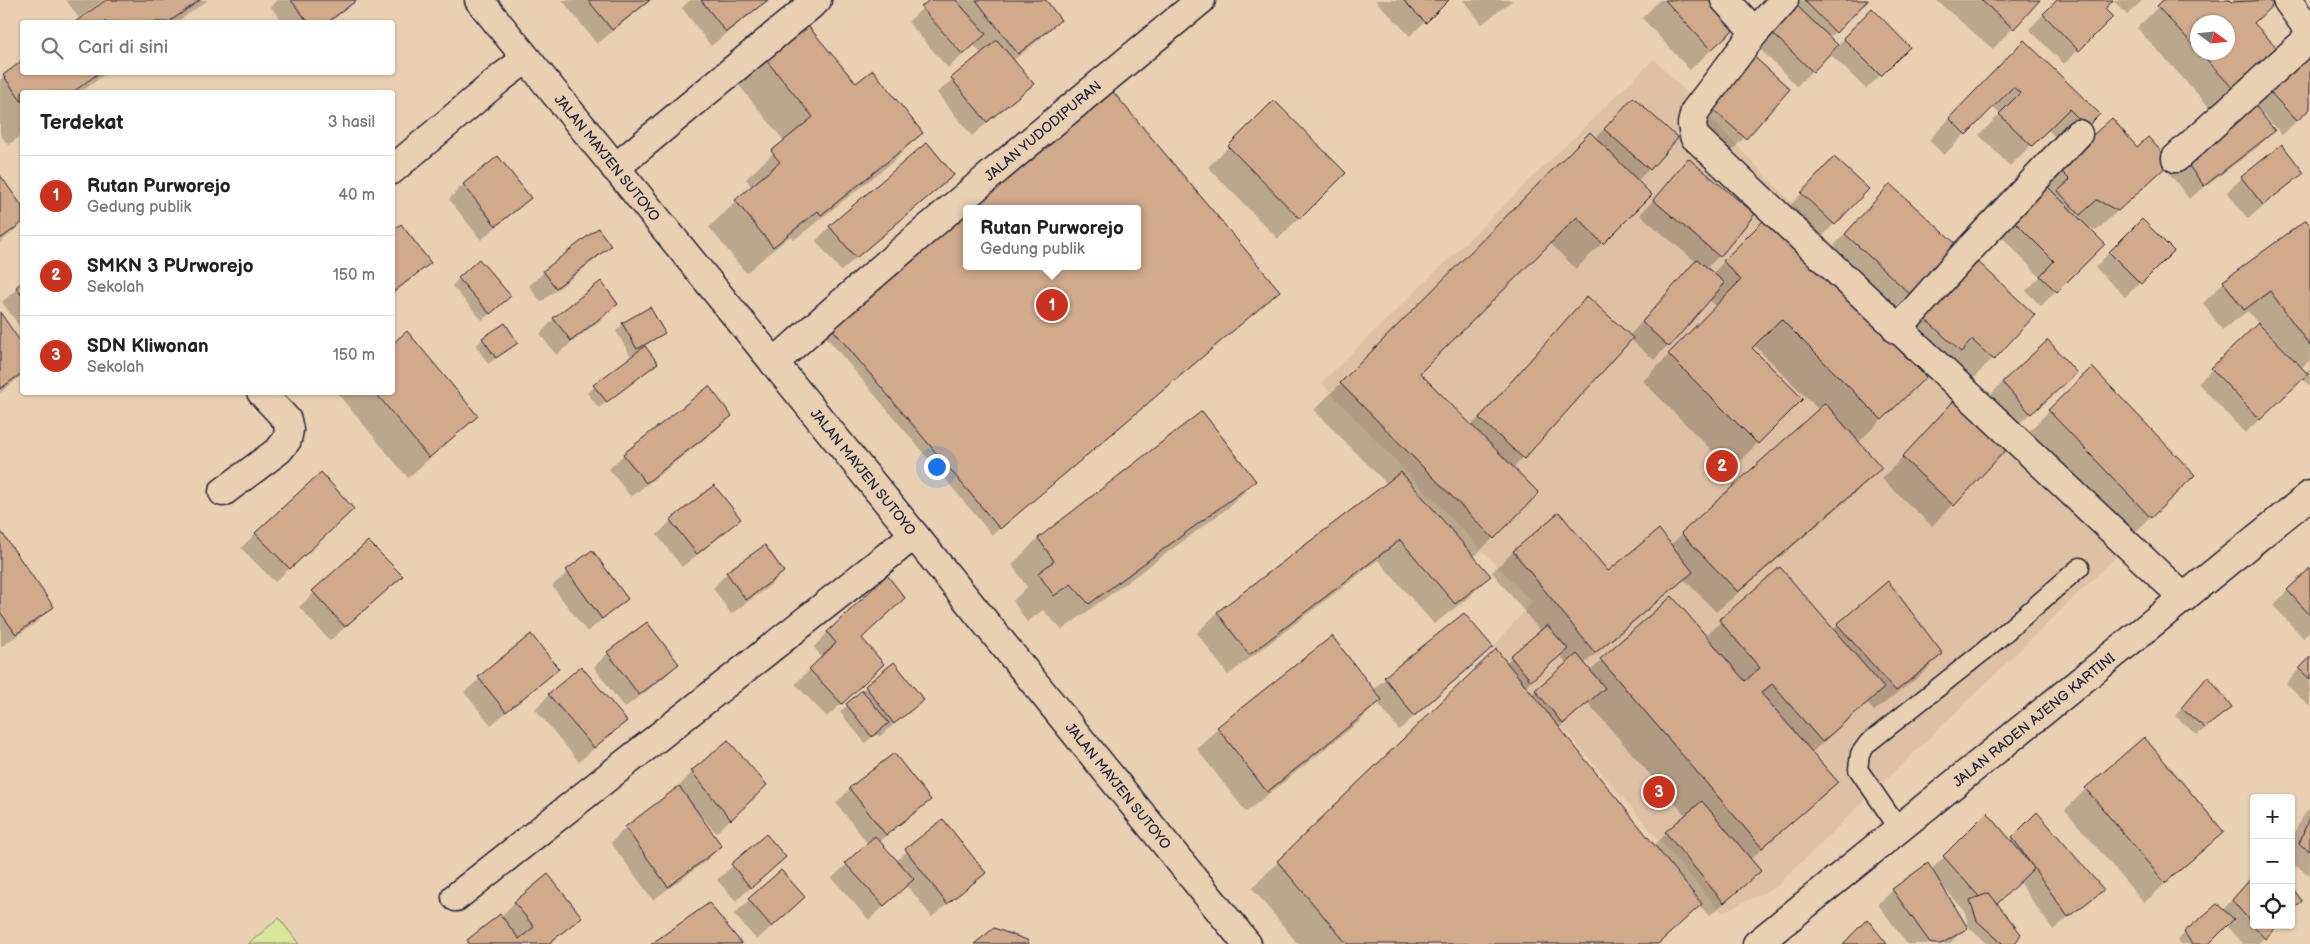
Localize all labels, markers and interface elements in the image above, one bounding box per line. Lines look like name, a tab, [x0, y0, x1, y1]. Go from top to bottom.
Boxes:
north arrow	[2190, 15, 2235, 60]
search box	[20, 20, 395, 75]
icon: search	[38, 34, 66, 62]
text: Cari di sini	[78, 36, 168, 59]
street label: JALAN YUDODIPURAN	[981, 77, 1105, 185]
street label: JALAN MAYJEN SUTOYO	[551, 91, 663, 225]
text: Terdekat	[40, 110, 124, 135]
text: 3 hasil	[328, 113, 375, 132]
text: Rutan Purworejo	[87, 175, 231, 198]
text: 1	[53, 186, 59, 205]
text: 40 m	[338, 186, 375, 205]
text: Gedung publik	[87, 198, 191, 217]
popup	[963, 205, 1141, 270]
text: Rutan Purworejo	[980, 217, 1124, 240]
text: Gedung publik	[980, 240, 1085, 259]
text: SMKN 3 PUrworejo	[87, 255, 254, 278]
text: 2	[51, 266, 61, 285]
text: 150 m	[333, 266, 375, 285]
text: Sekolah	[87, 278, 144, 297]
pin: 1	[1036, 286, 1068, 324]
text: SDN Kliwonan	[87, 335, 209, 358]
text: 3	[51, 346, 61, 365]
text: 150 m	[333, 346, 375, 365]
text: Sekolah	[87, 358, 144, 377]
street label: JALAN MAYJEN SUTOYO	[807, 405, 919, 539]
pin: 2	[1706, 447, 1738, 485]
your location	[924, 454, 950, 480]
street label: JALAN RADEN AJENG KARTINI	[1949, 649, 2119, 791]
street label: JALAN MAYJEN SUTOYO	[1062, 719, 1174, 853]
pin: 3	[1643, 773, 1675, 811]
map controls	[2250, 794, 2295, 929]
button: +	[2250, 794, 2295, 839]
button: −	[2250, 839, 2295, 884]
button: locate	[2250, 884, 2295, 929]

